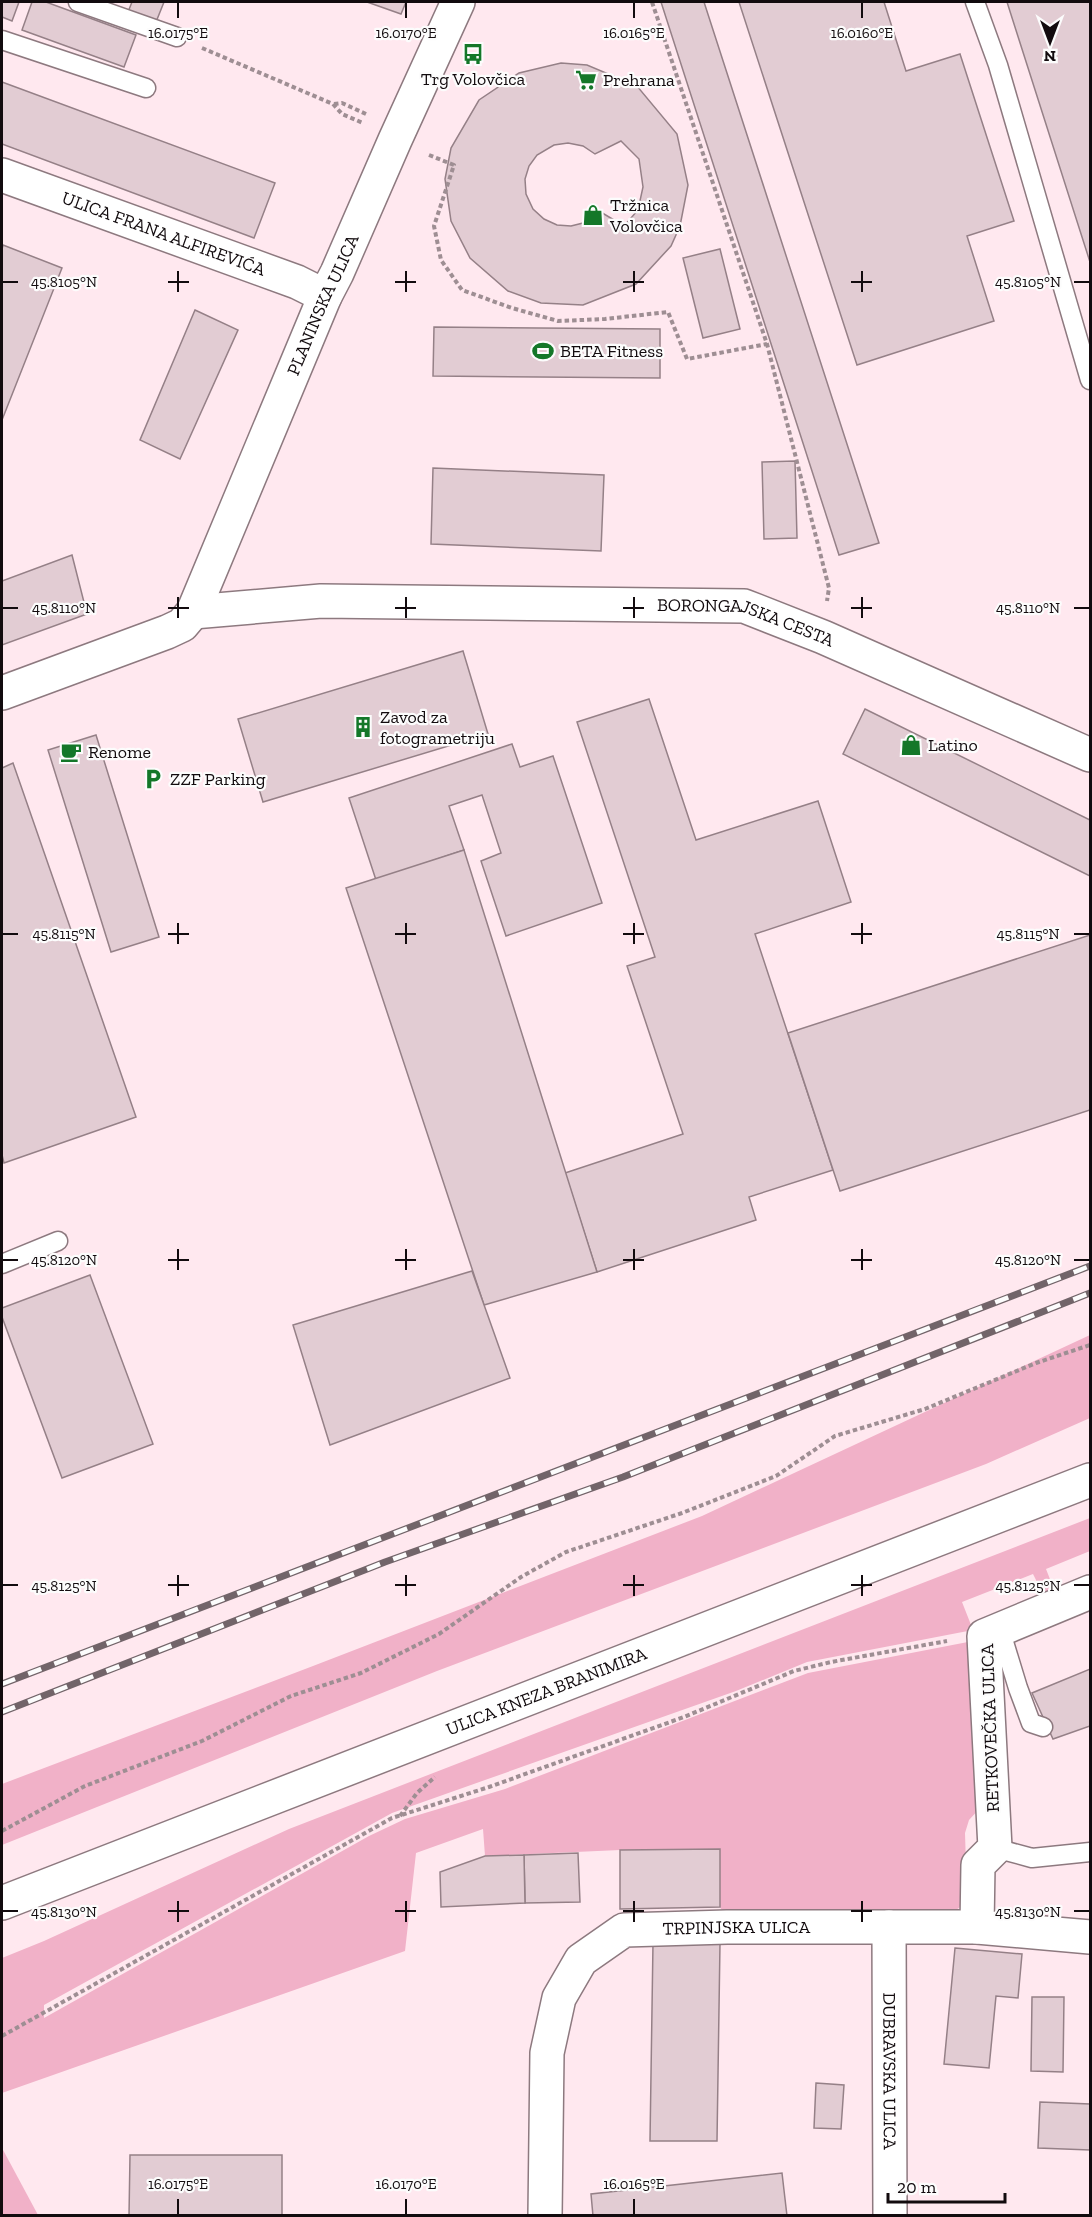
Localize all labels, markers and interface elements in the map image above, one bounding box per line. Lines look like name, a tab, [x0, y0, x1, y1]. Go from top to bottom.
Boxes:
north arrow	[1020, 12, 1080, 72]
text: 16.0175°E	[148, 24, 208, 42]
text: 16.0170°E	[375, 24, 437, 42]
text: 16.0165°E	[603, 24, 665, 42]
text: 16.0160°E	[831, 24, 893, 42]
bus stop icon: Trg Volovčica	[461, 42, 485, 66]
text: N	[1044, 47, 1056, 66]
place label: Trg Volovčica	[421, 68, 526, 90]
supermarket icon: Prehrana	[574, 68, 598, 92]
place label: Prehrana	[603, 69, 675, 91]
street label: ULICA FRANA ALFIREVIĆA	[59, 187, 269, 281]
place label: Tržnica Volovčica	[609, 194, 683, 237]
shop icon: Tržnica Volovčica	[581, 203, 605, 227]
street label: PLANINSKA ULICA	[282, 231, 364, 379]
text: 45.8105°N	[31, 273, 97, 291]
text: 45.8105°N	[995, 273, 1061, 291]
sports icon: BETA Fitness	[531, 339, 555, 363]
place label: BETA Fitness	[560, 340, 663, 362]
street label: BORONGAJSKA CESTA	[657, 594, 838, 652]
text: 45.8110°N	[32, 599, 96, 617]
text: 45.8110°N	[996, 599, 1060, 617]
place label: Zavod za fotogrametriju	[380, 706, 495, 749]
building icon: Zavod za fotogrametriju	[351, 715, 375, 739]
shop icon: Latino	[899, 733, 923, 757]
place label: Latino	[928, 734, 978, 756]
cafe icon: Renome	[59, 740, 83, 764]
place label: Renome	[88, 741, 151, 763]
parking icon: ZZF Parking	[141, 767, 165, 791]
place label: ZZF Parking	[170, 768, 266, 790]
text: 45.8115°N	[32, 925, 96, 943]
text: 45.8115°N	[996, 925, 1060, 943]
text: 45.8120°N	[31, 1251, 97, 1269]
text: 45.8120°N	[995, 1251, 1061, 1269]
text: 45.8125°N	[31, 1577, 97, 1595]
text: 45.8125°N	[995, 1577, 1061, 1595]
street label: ULICA KNEZA BRANIMIRA	[443, 1642, 650, 1740]
street label: RETKOVEČKA ULICA	[976, 1643, 1004, 1813]
text: 45.8130°N	[31, 1903, 97, 1921]
text: 45.8130°N	[995, 1903, 1061, 1921]
street label: TRPINJSKA ULICA	[662, 1916, 810, 1940]
street label: DUBRAVSKA ULICA	[878, 1992, 901, 2150]
scale bar	[888, 2166, 1005, 2204]
text: 16.0175°E	[148, 2175, 208, 2193]
text: 16.0170°E	[375, 2175, 437, 2193]
text: 16.0165°E	[603, 2175, 665, 2193]
text: 20 m	[897, 2176, 937, 2198]

